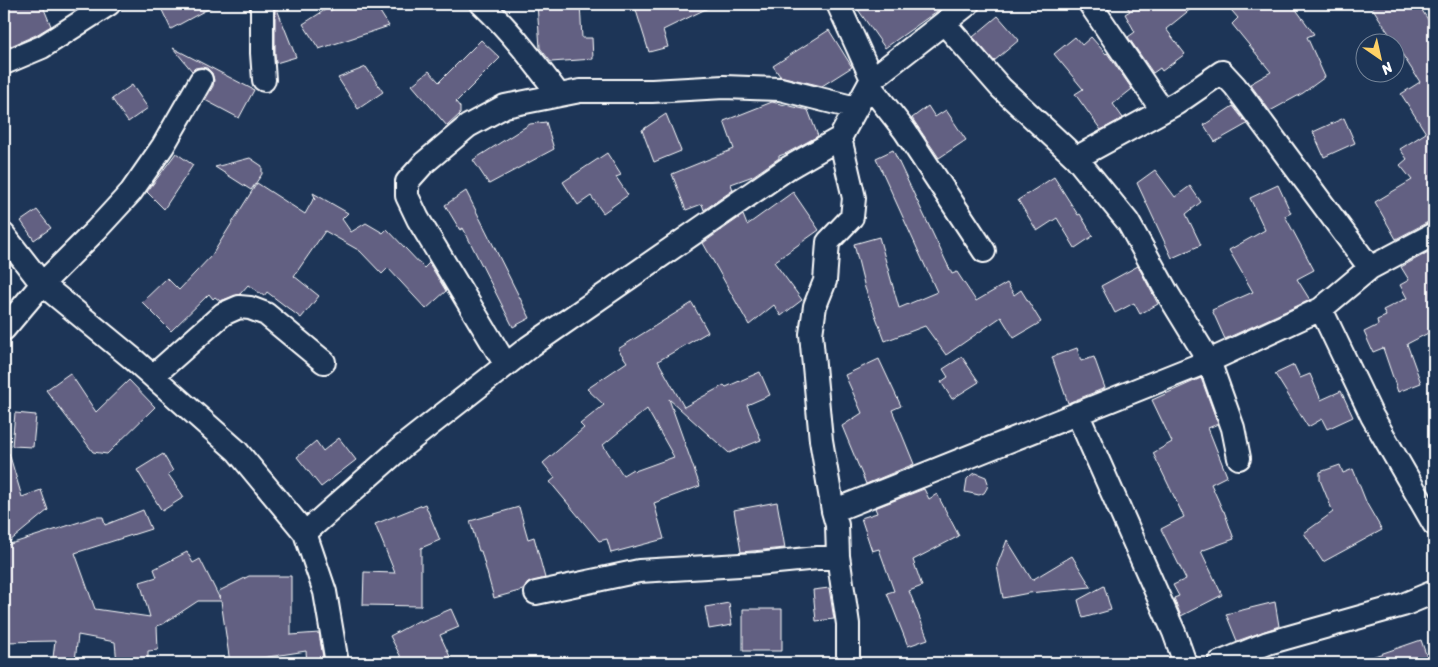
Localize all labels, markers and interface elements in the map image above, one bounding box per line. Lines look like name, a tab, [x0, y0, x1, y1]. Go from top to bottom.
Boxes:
north arrow	[1356, 32, 1406, 82]
text: N	[1376, 55, 1399, 82]

